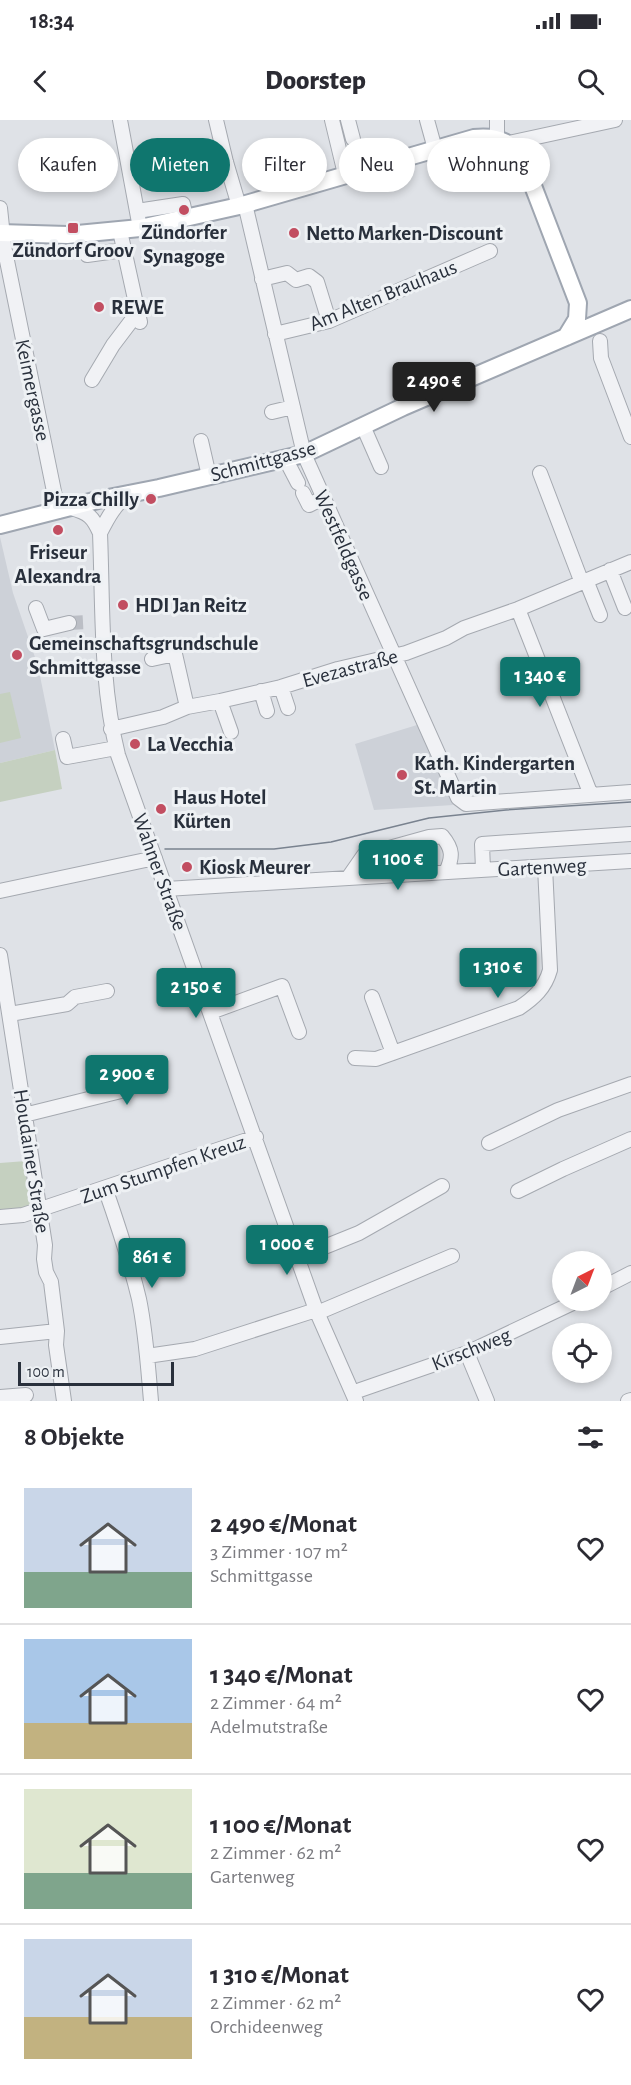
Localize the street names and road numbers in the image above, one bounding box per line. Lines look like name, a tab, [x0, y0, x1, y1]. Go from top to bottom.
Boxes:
street label: Am Alten Brauhaus	[306, 256, 460, 335]
street label: Keimergasse	[11, 337, 54, 443]
street label: Schmittgasse	[208, 437, 318, 486]
street label: Westfeldgasse	[310, 487, 377, 604]
street label: Evezastraße	[300, 646, 400, 691]
street label: Wahner Straße	[129, 811, 190, 934]
street label: Gartenweg	[497, 855, 588, 880]
street label: Houdainer Straße	[10, 1088, 53, 1235]
street label: Zum Stumpfen Kreuz	[78, 1131, 248, 1208]
street label: Kirschweg	[429, 1324, 514, 1375]

